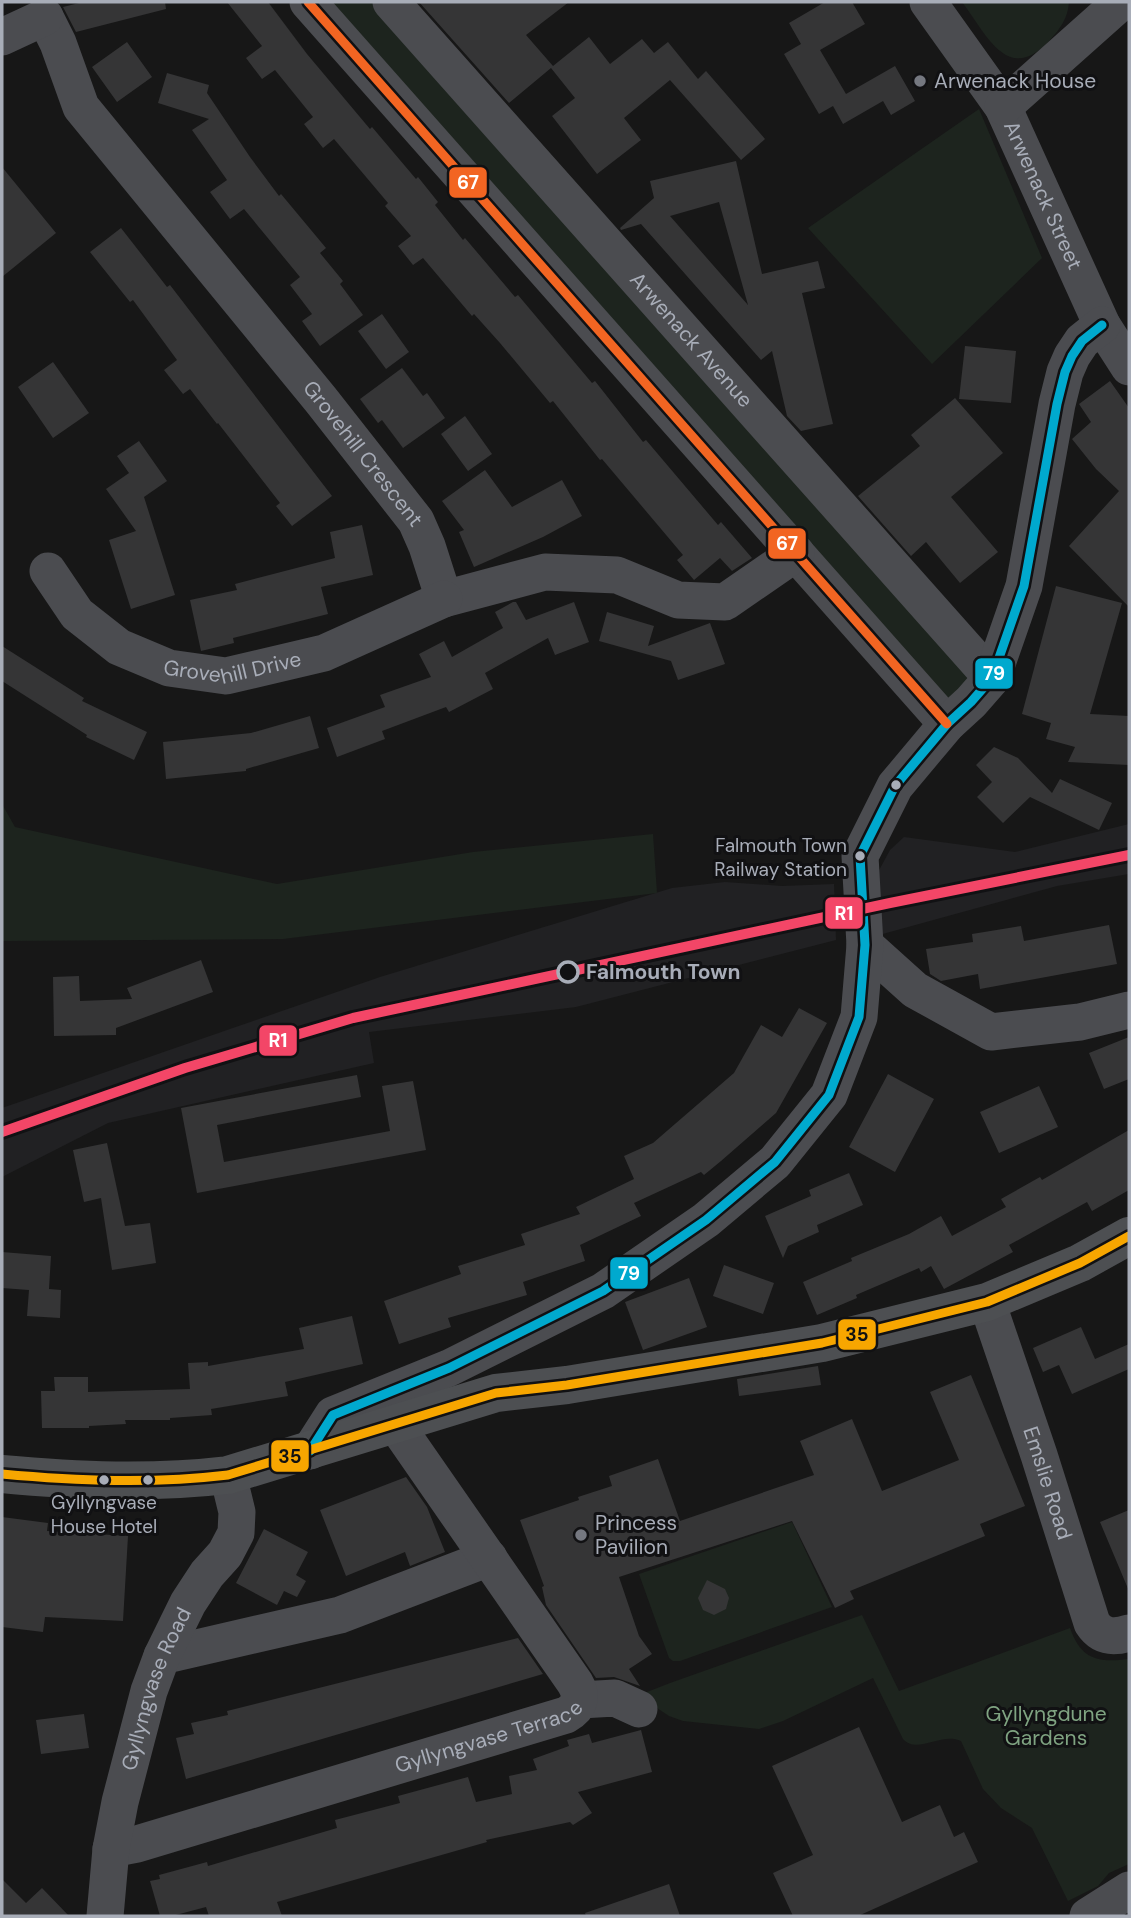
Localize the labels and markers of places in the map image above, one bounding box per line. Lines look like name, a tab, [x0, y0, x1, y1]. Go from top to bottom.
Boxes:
place label: Arwenack House	[934, 67, 1096, 95]
marker: Arwenack House	[912, 73, 928, 89]
unlabelled marker	[889, 778, 903, 792]
place label: Falmouth Town Railway Station	[714, 833, 847, 882]
marker: Falmouth Town Railway Station	[853, 849, 867, 863]
place label: Falmouth Town	[586, 958, 740, 986]
marker: Falmouth Town	[557, 961, 579, 983]
marker: Gyllyngvase House Hotel	[97, 1473, 111, 1487]
unlabelled marker	[141, 1473, 155, 1487]
place label: Gyllyngvase House Hotel	[51, 1490, 157, 1539]
place label: Princess Pavilion	[595, 1509, 677, 1561]
marker: Princess Pavilion	[573, 1527, 589, 1543]

